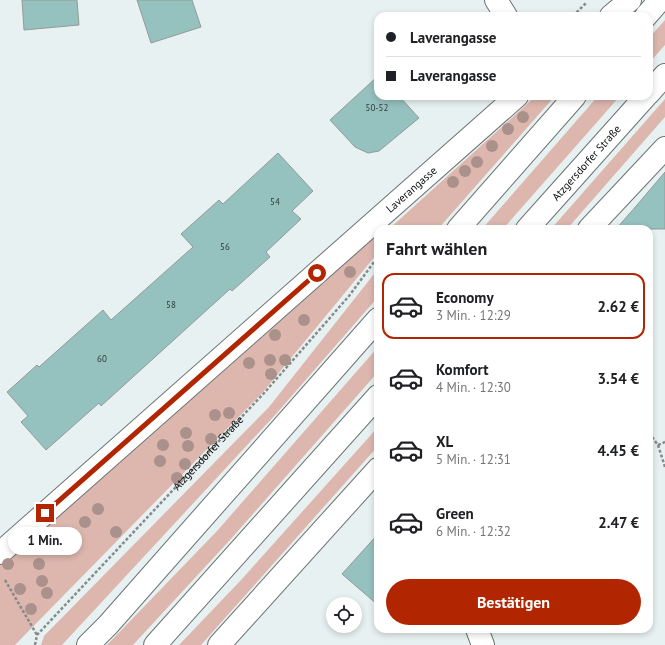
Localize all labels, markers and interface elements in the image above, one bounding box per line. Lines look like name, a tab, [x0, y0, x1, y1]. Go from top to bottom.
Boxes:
text: Laverangasse	[410, 28, 496, 47]
text: Laverangasse	[410, 66, 496, 85]
house number: 50-52	[366, 102, 389, 113]
street label: Atzgersdorfer Straße	[549, 122, 624, 203]
street label: Laverangasse	[383, 163, 440, 216]
house number: 54	[270, 196, 280, 207]
text: Fahrt wählen	[386, 237, 487, 260]
house number: 56	[220, 241, 230, 252]
route start	[308, 264, 326, 282]
icon: car	[388, 288, 424, 324]
text: Economy	[436, 288, 494, 307]
text: 2.62 €	[597, 297, 639, 316]
house number: 58	[166, 299, 176, 310]
text: 3 Min. · 12:29	[436, 307, 511, 324]
house number: 60	[97, 353, 107, 364]
icon: car	[388, 360, 424, 396]
text: Komfort	[436, 360, 488, 379]
text: 3.54 €	[597, 369, 639, 388]
text: 4 Min. · 12:30	[436, 379, 511, 396]
street label: Atzgersdorfer Straße	[170, 412, 246, 493]
icon: car	[388, 432, 424, 468]
text: XL	[436, 432, 453, 451]
text: 4.45 €	[597, 441, 639, 460]
text: 5 Min. · 12:31	[436, 451, 511, 468]
route end	[36, 504, 54, 522]
icon: car	[388, 504, 424, 540]
text: Green	[436, 504, 474, 523]
text: 2.47 €	[598, 513, 639, 532]
text: 6 Min. · 12:32	[436, 523, 511, 540]
callout: 1 Min.	[8, 527, 82, 555]
text: 1 Min.	[28, 532, 62, 549]
button: Bestätigen	[386, 579, 641, 625]
map controls	[326, 597, 362, 633]
button: locate	[326, 597, 362, 633]

